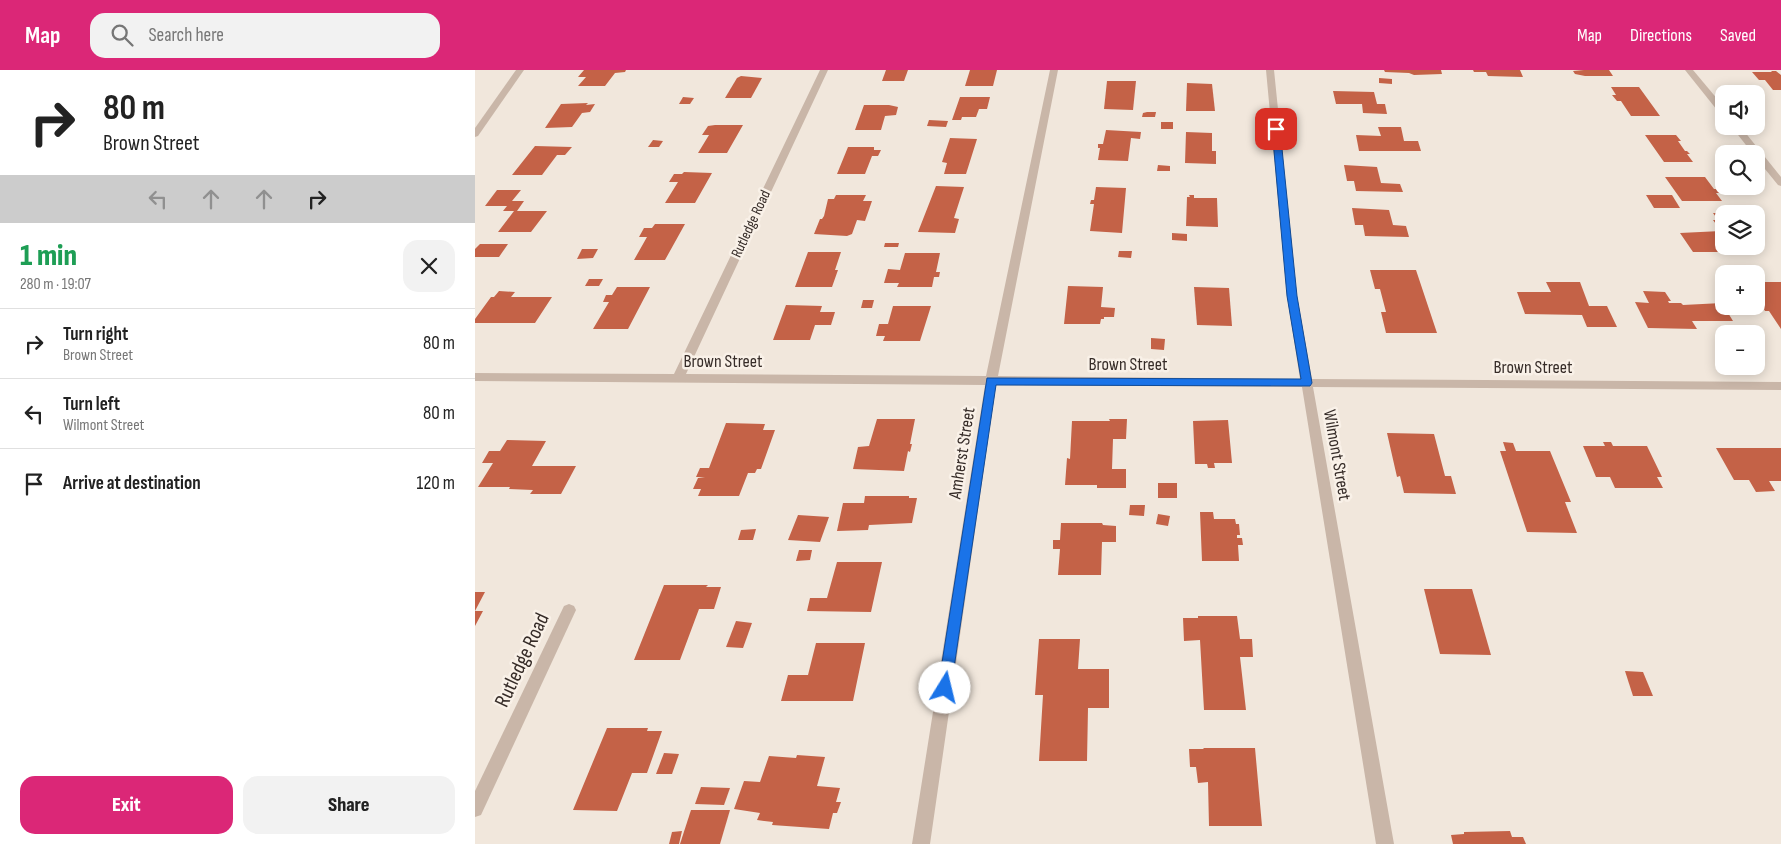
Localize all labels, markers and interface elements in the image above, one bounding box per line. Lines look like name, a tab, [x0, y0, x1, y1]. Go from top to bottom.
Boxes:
search box	[90, 13, 440, 58]
text: Map	[25, 21, 60, 50]
icon: search	[108, 21, 136, 49]
text: Search here	[148, 24, 224, 47]
text: Map	[1577, 25, 1602, 46]
text: Directions	[1630, 25, 1692, 46]
text: Saved	[1720, 25, 1756, 46]
map controls	[1715, 85, 1765, 375]
button: sound	[1715, 85, 1765, 135]
text: 80 m	[103, 87, 165, 130]
icon: right	[20, 90, 85, 155]
pin	[1255, 108, 1297, 150]
icon: arrive	[1262, 115, 1290, 143]
text: Brown Street	[103, 130, 199, 157]
button: search	[1715, 145, 1765, 195]
icon: left	[144, 185, 172, 213]
icon: ahead	[197, 185, 225, 213]
icon: ahead	[250, 185, 278, 213]
icon: right	[303, 185, 331, 213]
street label: Rutledge Road	[727, 187, 775, 261]
button: layers	[1715, 205, 1765, 255]
text: 1 min	[20, 238, 77, 274]
button: close	[403, 240, 455, 292]
button: +	[1715, 265, 1765, 315]
text: 280 m · 19:07	[20, 275, 91, 294]
text: Turn right	[63, 323, 128, 346]
button: −	[1715, 325, 1765, 375]
icon: right	[20, 330, 48, 358]
text: 80 m	[423, 332, 455, 355]
text: Brown Street	[63, 346, 133, 365]
street label: Brown Street	[684, 351, 763, 372]
street label: Brown Street	[1089, 354, 1168, 375]
street label: Brown Street	[1494, 357, 1573, 378]
text: Turn left	[63, 393, 120, 416]
icon: left	[20, 400, 48, 428]
text: 80 m	[423, 402, 455, 425]
street label: Amherst Street	[944, 405, 980, 501]
street label: Wilmont Street	[1319, 408, 1355, 502]
text: Wilmont Street	[63, 416, 144, 435]
icon: arrive	[20, 470, 48, 498]
text: Arrive at destination	[63, 472, 201, 495]
text: 120 m	[417, 472, 455, 495]
street label: Rutledge Road	[489, 609, 555, 711]
position arrow	[918, 661, 970, 713]
button: Exit	[20, 776, 233, 834]
button: Share	[243, 776, 455, 834]

